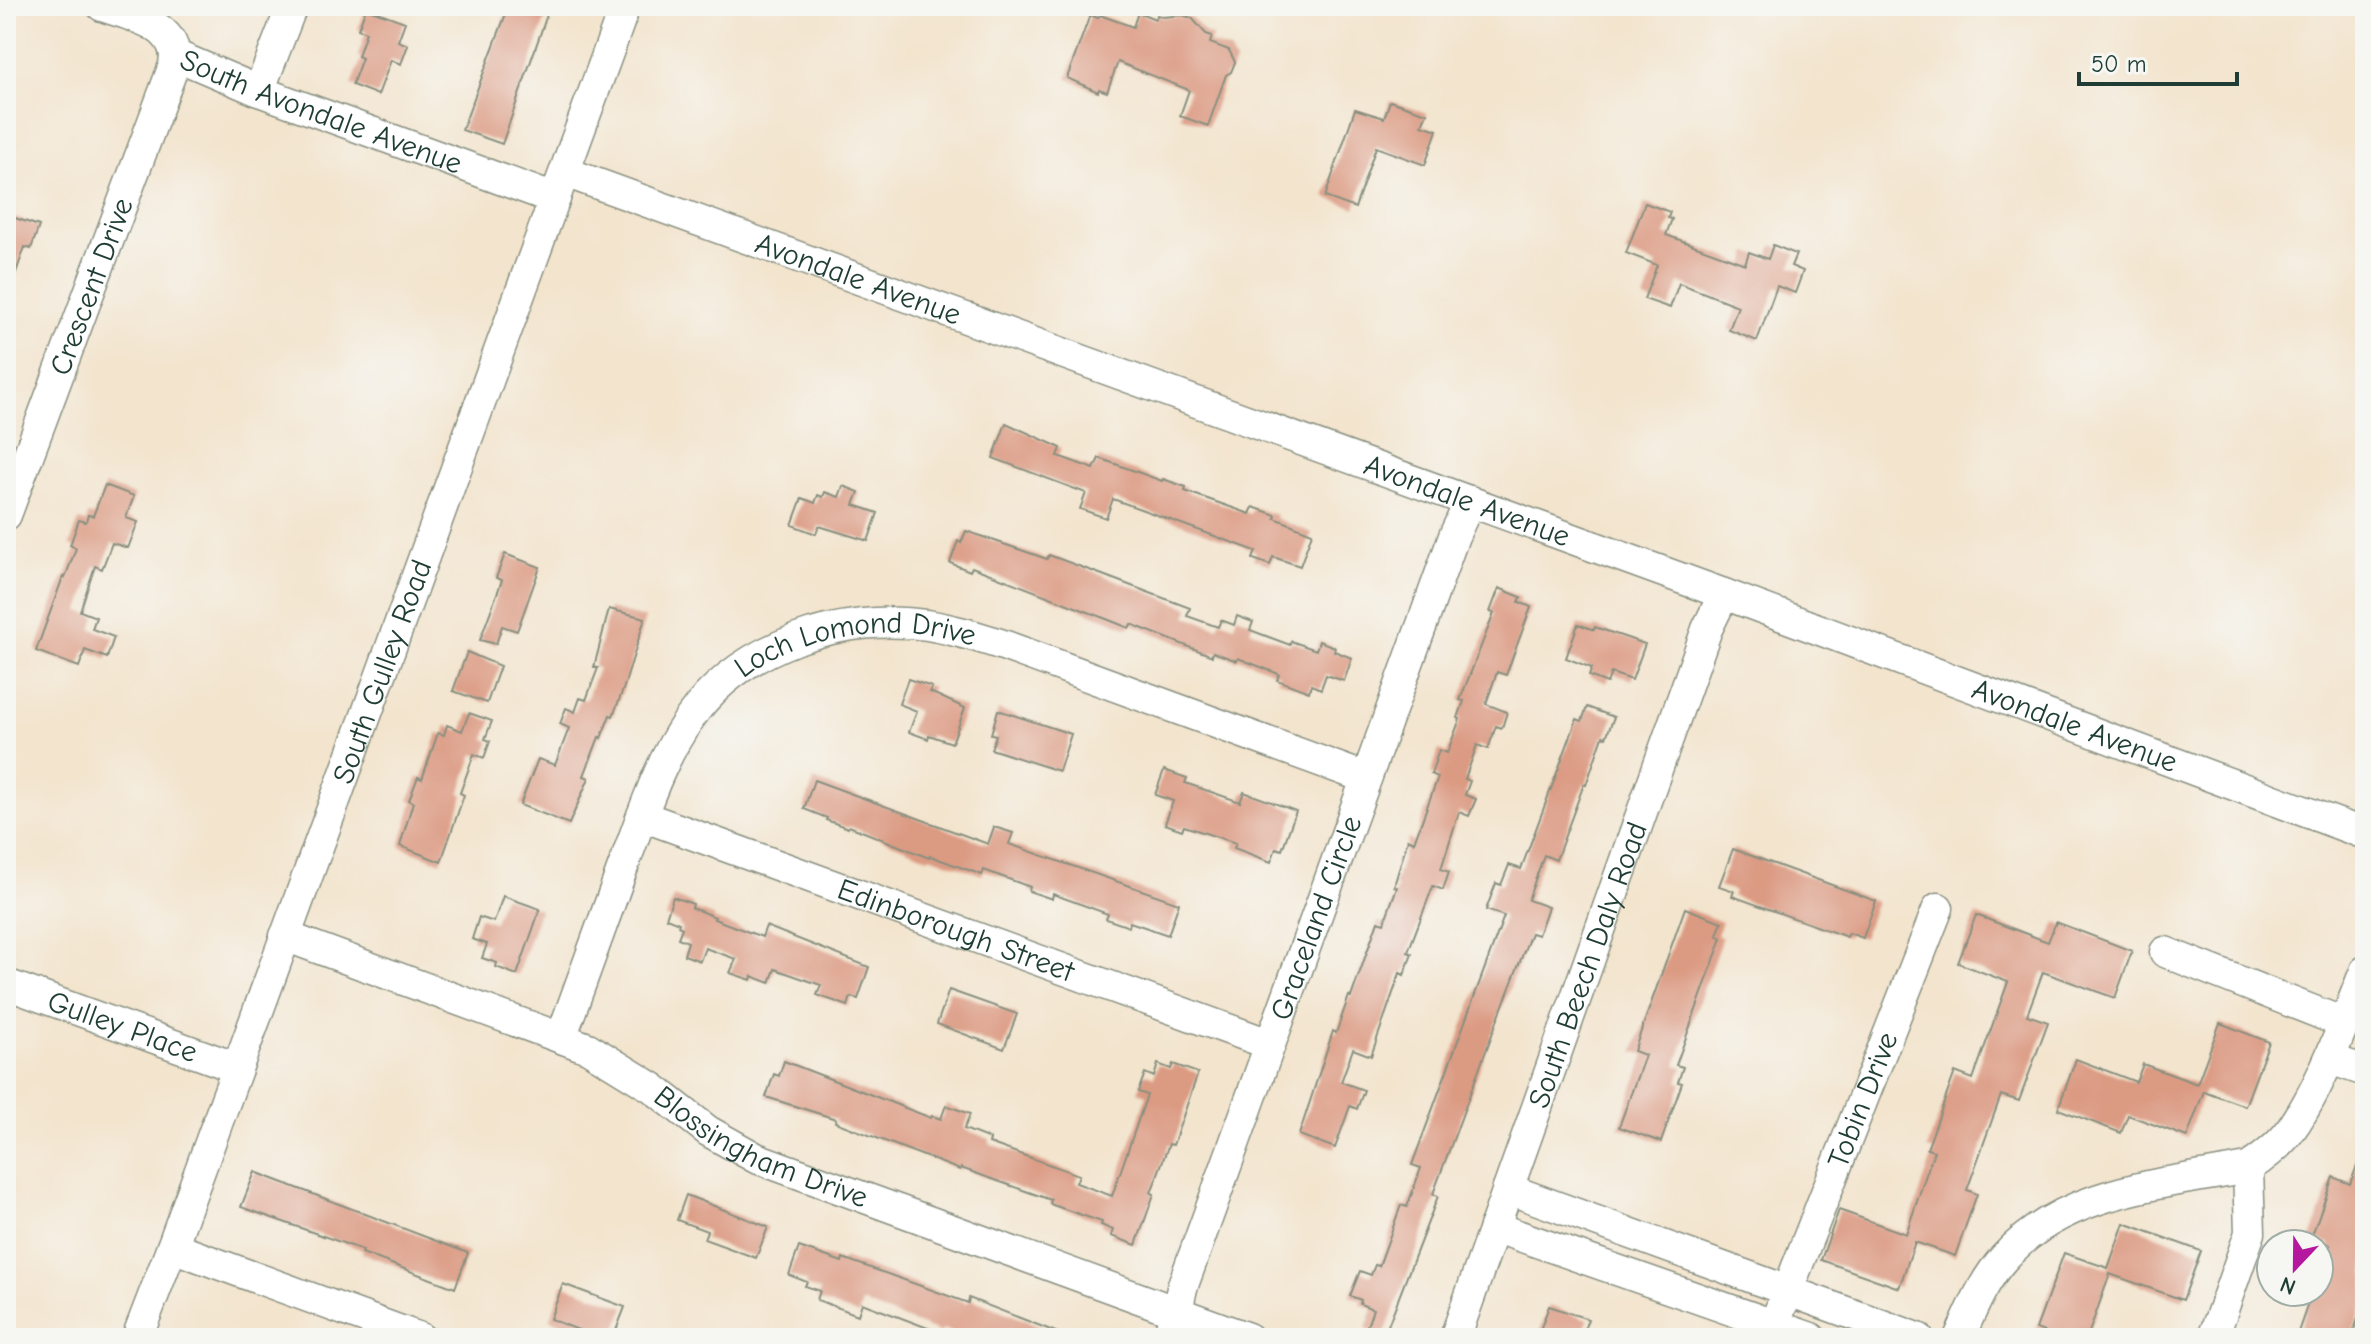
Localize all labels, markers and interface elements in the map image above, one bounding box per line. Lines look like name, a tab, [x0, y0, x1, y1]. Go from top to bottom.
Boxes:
scale bar	[2079, 36, 2237, 86]
street label: South Avondale Avenue	[175, 42, 467, 182]
text: 50 m	[2091, 50, 2147, 78]
street label: Crescent Drive	[43, 193, 141, 380]
street label: Avondale Avenue	[750, 226, 966, 333]
street label: Avondale Avenue	[1359, 447, 1574, 554]
street label: South Gulley Road	[326, 555, 439, 789]
street label: Loch Lomond Drive	[728, 605, 980, 685]
street label: Avondale Avenue	[1967, 671, 2182, 780]
street label: Graceland Circle	[1263, 811, 1369, 1025]
street label: South Beech Daly Road	[1521, 817, 1655, 1113]
street label: Edinborough Street	[833, 872, 1080, 990]
street label: Gulley Place	[43, 984, 202, 1070]
street label: Tobin Drive	[1821, 1027, 1906, 1173]
street label: Blossingham Drive	[647, 1079, 873, 1215]
north arrow	[2255, 1228, 2335, 1308]
text: N	[2276, 1271, 2299, 1300]

